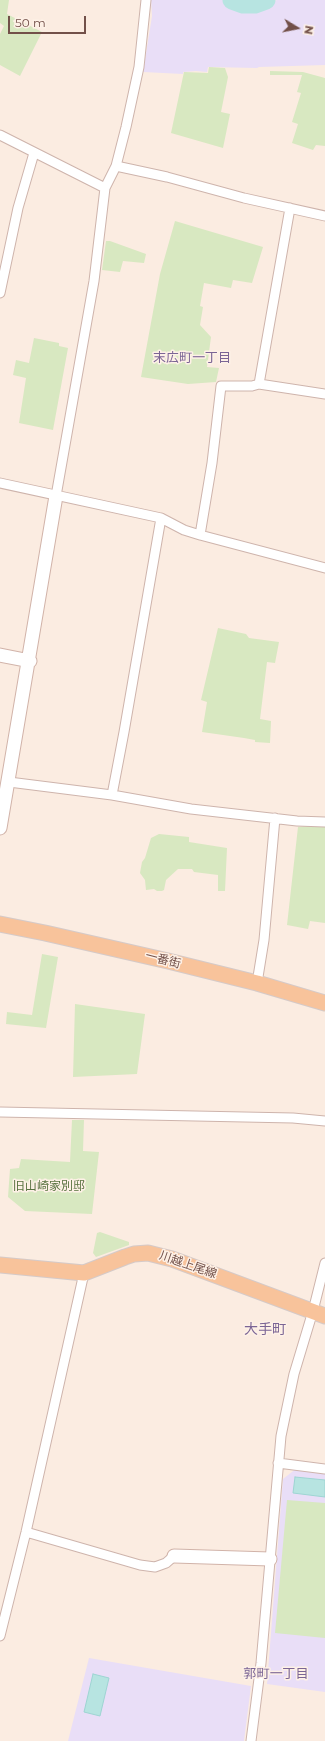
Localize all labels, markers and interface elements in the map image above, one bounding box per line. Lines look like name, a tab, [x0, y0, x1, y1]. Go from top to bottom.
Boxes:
scale bar	[10, 8, 88, 34]
north arrow	[277, 8, 317, 48]
text: 50 m	[15, 15, 46, 30]
text: N	[301, 24, 316, 36]
district label: 末広町一丁目	[153, 350, 231, 366]
street label: 一番街	[144, 949, 182, 971]
park label: 旧山崎家別邸	[13, 1179, 85, 1193]
street label: 川越上尾線	[157, 1248, 219, 1282]
district label: 大手町	[244, 1322, 286, 1338]
district label: 郭町一丁目	[244, 1666, 308, 1682]

